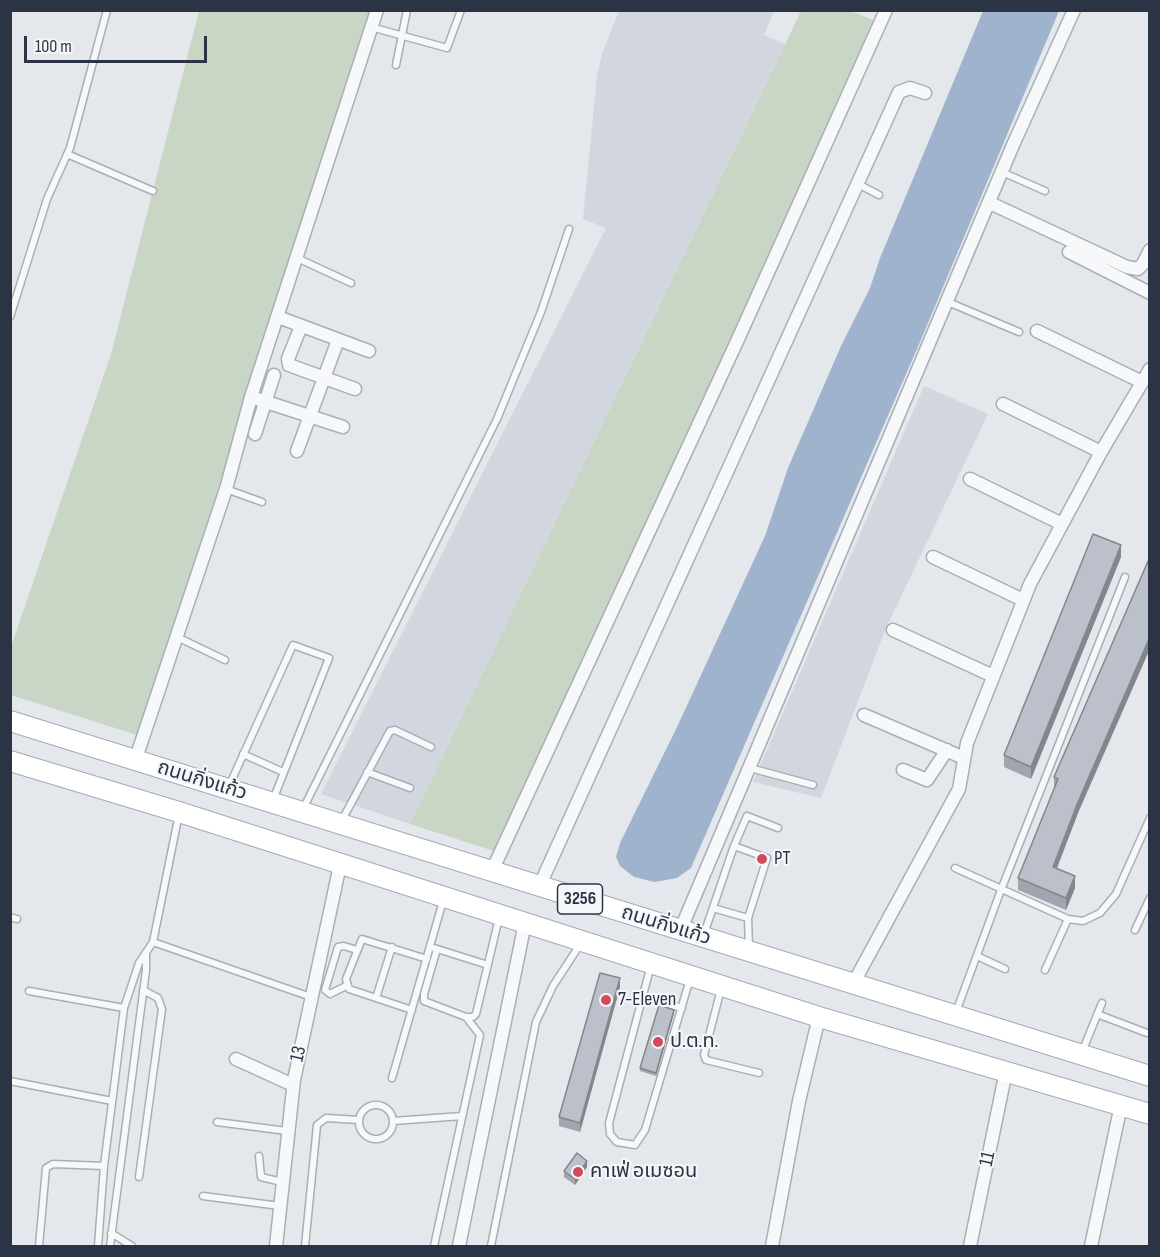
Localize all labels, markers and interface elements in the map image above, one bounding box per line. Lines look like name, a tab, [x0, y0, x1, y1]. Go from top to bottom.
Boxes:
scale bar	[27, 24, 210, 62]
text: 100 m	[35, 36, 72, 57]
street label: ถนนกิ่งแก้ว	[154, 756, 250, 806]
place label: PT	[774, 847, 791, 871]
marker: PT	[755, 852, 769, 866]
road number: 3256	[558, 884, 602, 914]
street label: ถนนกิ่งแก้ว	[618, 901, 714, 951]
place label: 7-Eleven	[618, 988, 676, 1012]
marker: 7-Eleven	[599, 993, 613, 1007]
place label: ป.ต.ท.	[670, 1030, 718, 1054]
marker: ป.ต.ท.	[651, 1035, 665, 1049]
street label: 13	[286, 1044, 312, 1064]
street label: 11	[975, 1150, 1001, 1168]
place label: คาเฟ่ อเมซอน	[590, 1160, 697, 1184]
marker: คาเฟ่ อเมซอน	[571, 1165, 585, 1179]

